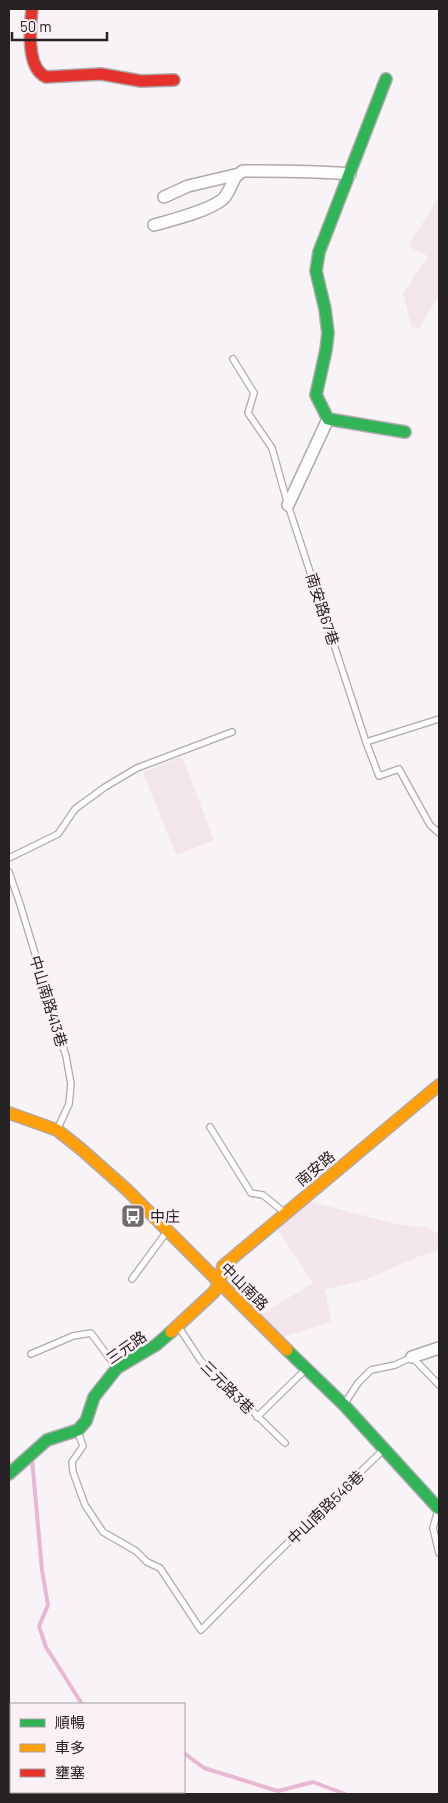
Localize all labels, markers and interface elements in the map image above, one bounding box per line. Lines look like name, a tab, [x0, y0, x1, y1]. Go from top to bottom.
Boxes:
scale bar	[12, 10, 108, 42]
text: 50 m	[20, 17, 52, 35]
street label: 南安路67巷	[303, 571, 343, 647]
street label: 中山南路413巷	[27, 953, 71, 1049]
street label: 南安路	[292, 1147, 338, 1189]
bus stop icon: 中庄	[120, 1203, 146, 1229]
place label: 中庄	[150, 1207, 180, 1225]
street label: 中山南路	[217, 1258, 273, 1314]
street label: 三元路	[102, 1327, 150, 1367]
street label: 三元路3巷	[198, 1357, 258, 1417]
street label: 中山南路546巷	[283, 1466, 367, 1548]
legend	[10, 1703, 185, 1793]
text: 順暢	[55, 1713, 85, 1731]
text: 車多	[55, 1738, 85, 1756]
text: 壅塞	[55, 1763, 85, 1781]

